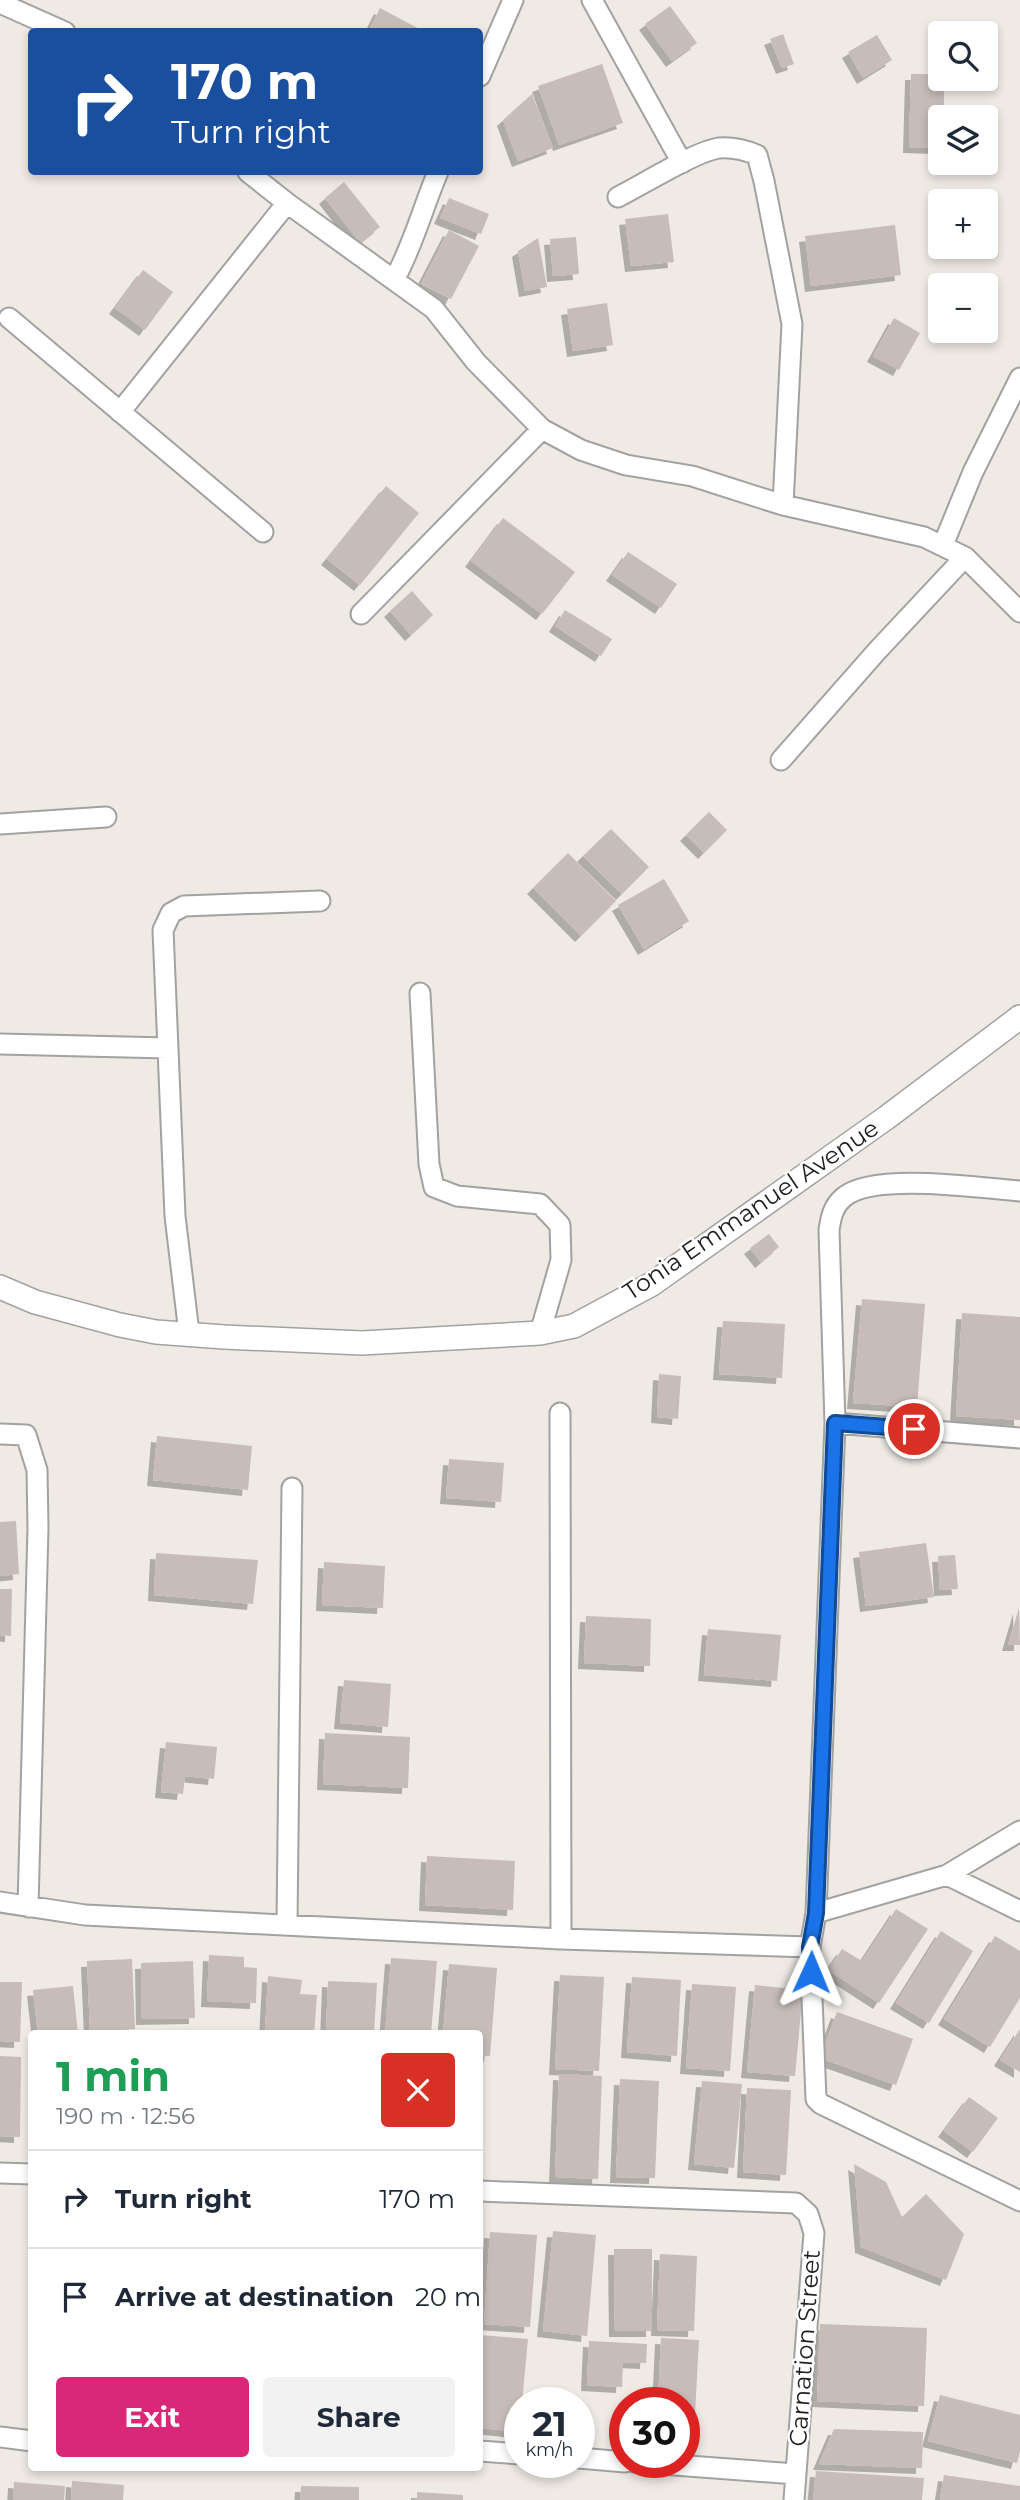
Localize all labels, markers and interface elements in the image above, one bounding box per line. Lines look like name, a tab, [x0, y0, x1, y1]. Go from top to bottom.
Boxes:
map controls	[928, 21, 998, 343]
button: search	[928, 21, 998, 91]
text: 170 m	[171, 52, 318, 111]
icon: right	[56, 56, 147, 147]
button: layers	[928, 105, 998, 175]
text: Turn right	[171, 112, 331, 151]
button: +	[928, 189, 998, 259]
button: −	[928, 273, 998, 343]
street label: Tonia Emmanuel Avenue	[617, 1113, 884, 1306]
pin	[884, 1399, 944, 1459]
icon: arrive	[895, 1410, 933, 1448]
position arrow	[774, 1935, 848, 2009]
text: 1 min	[56, 2050, 170, 2102]
button: close	[381, 2053, 455, 2127]
text: 190 m · 12:56	[56, 2102, 195, 2130]
icon: right	[56, 2180, 94, 2218]
text: Turn right	[115, 2183, 251, 2215]
text: 170 m	[379, 2183, 455, 2215]
street label: Carnation Street	[783, 2248, 826, 2447]
icon: arrive	[56, 2278, 94, 2316]
text: Arrive at destination	[115, 2281, 394, 2313]
text: 20 m	[415, 2281, 481, 2313]
button: Exit	[56, 2377, 249, 2457]
button: Share	[263, 2377, 455, 2457]
speed limit sign: 30	[609, 2387, 700, 2478]
text: 21	[532, 2402, 567, 2445]
text: km/h	[525, 2439, 574, 2461]

